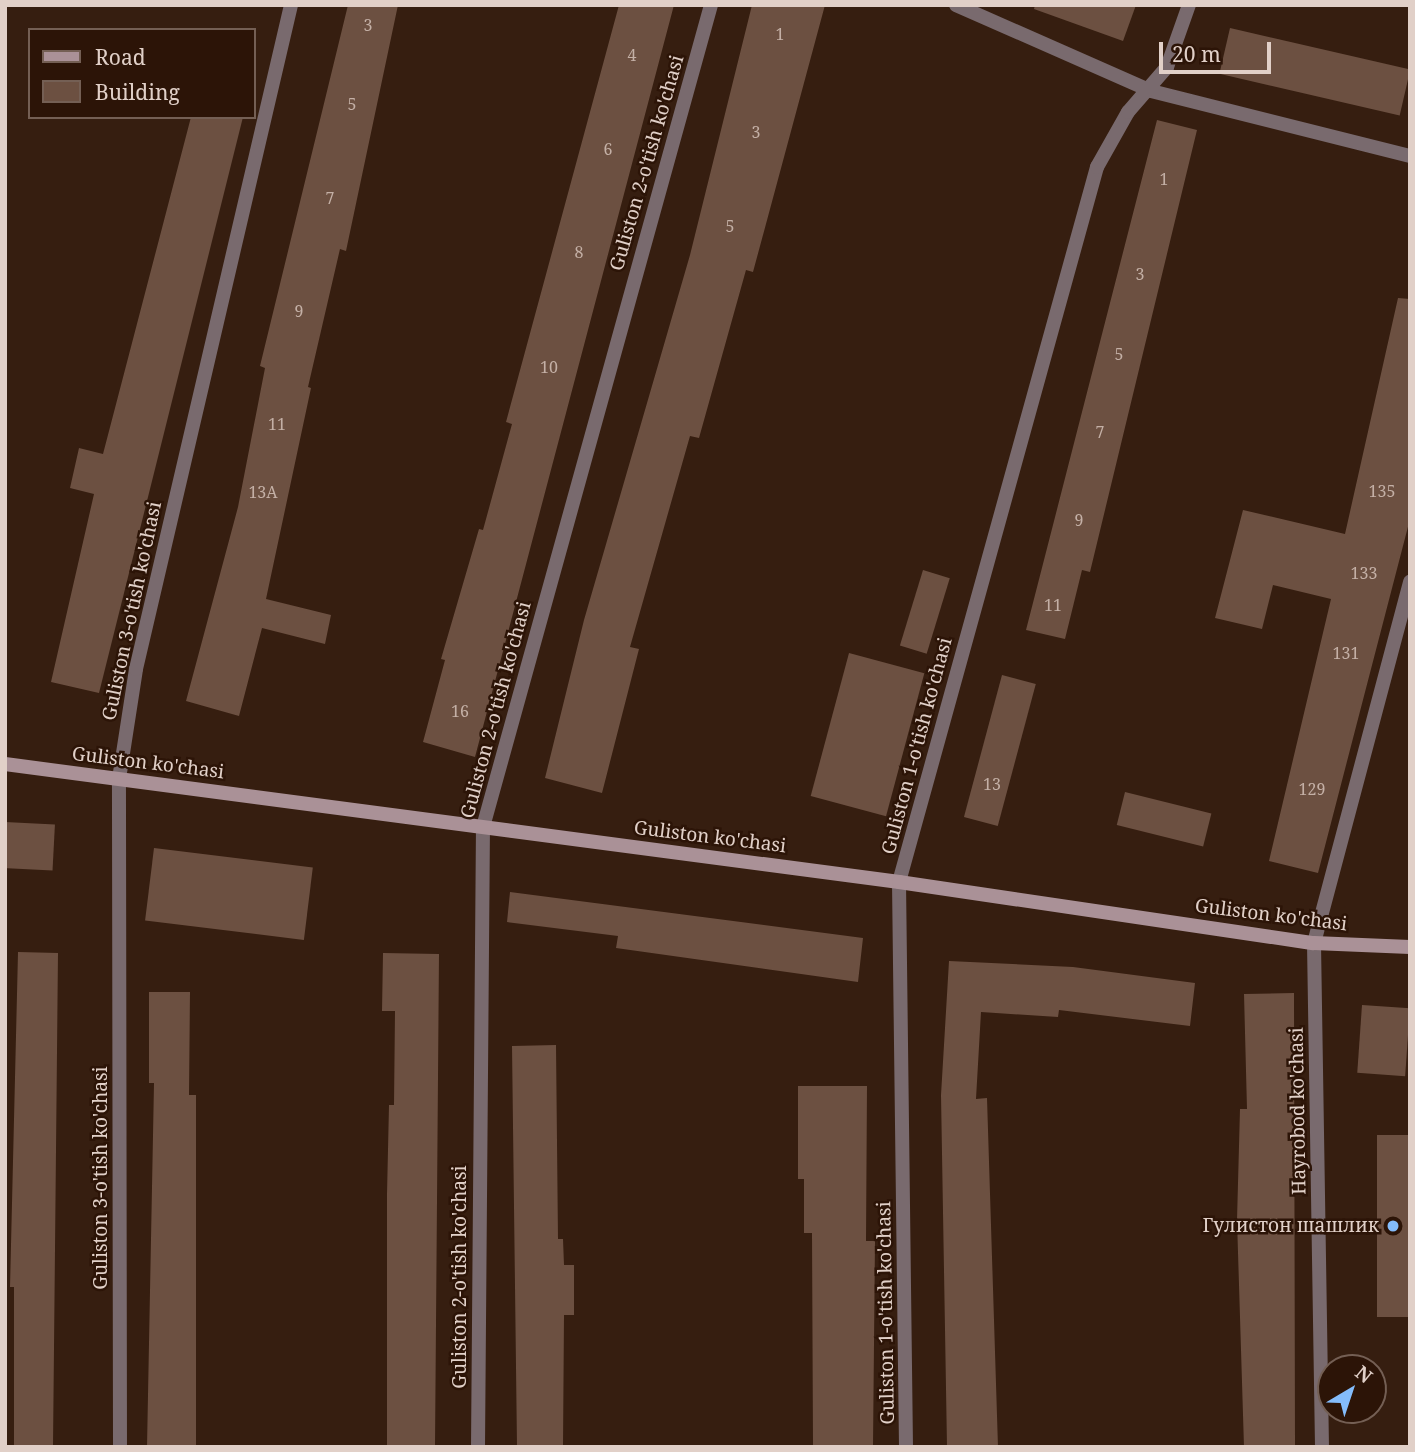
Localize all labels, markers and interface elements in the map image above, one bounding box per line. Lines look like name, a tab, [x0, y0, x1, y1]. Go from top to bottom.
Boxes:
house number: 3	[364, 15, 372, 35]
house number: 1	[776, 24, 784, 44]
legend	[28, 28, 256, 119]
scale bar	[1163, 28, 1275, 72]
text: 20 m	[1172, 40, 1221, 68]
text: Road	[95, 43, 146, 71]
house number: 4	[628, 45, 636, 65]
street label: Guliston 2-o'tish ko'chasi	[605, 53, 689, 273]
text: Building	[95, 78, 180, 106]
house number: 5	[348, 94, 356, 114]
house number: 3	[752, 122, 760, 142]
house number: 6	[604, 139, 612, 159]
house number: 1	[1160, 169, 1168, 189]
house number: 7	[326, 188, 334, 208]
house number: 5	[726, 216, 734, 236]
house number: 8	[575, 242, 583, 262]
house number: 3	[1136, 264, 1144, 284]
house number: 9	[295, 301, 303, 321]
house number: 5	[1115, 344, 1123, 364]
house number: 10	[540, 357, 558, 377]
house number: 11	[268, 414, 286, 434]
house number: 7	[1096, 422, 1104, 442]
house number: 135	[1369, 481, 1395, 501]
house number: 13A	[248, 482, 278, 502]
street label: Guliston 3-o'tish ko'chasi	[98, 499, 166, 723]
house number: 9	[1075, 510, 1083, 530]
house number: 133	[1351, 563, 1377, 583]
house number: 11	[1044, 595, 1062, 615]
street label: Guliston 2-o'tish ko'chasi	[456, 599, 536, 821]
street label: Guliston 1-o'tish ko'chasi	[877, 635, 957, 857]
house number: 131	[1333, 643, 1359, 663]
house number: 16	[451, 701, 469, 721]
street label: Guliston ko'chasi	[71, 742, 225, 784]
house number: 13	[983, 774, 1001, 794]
house number: 129	[1299, 779, 1325, 799]
street label: Guliston ko'chasi	[633, 816, 787, 858]
street label: Guliston ko'chasi	[1194, 894, 1348, 936]
street label: Hayrobod ko'chasi	[1285, 1027, 1311, 1195]
street label: Guliston 3-o'tish ko'chasi	[90, 1066, 112, 1290]
street label: Guliston 2-o'tish ko'chasi	[449, 1165, 471, 1389]
street label: Guliston 1-o'tish ko'chasi	[873, 1201, 899, 1425]
place label: Гулистон шашлик	[1203, 1215, 1379, 1237]
marker: Гулистон шашлик	[1385, 1218, 1401, 1234]
north arrow	[1317, 1354, 1387, 1424]
text: N	[1350, 1359, 1378, 1389]

